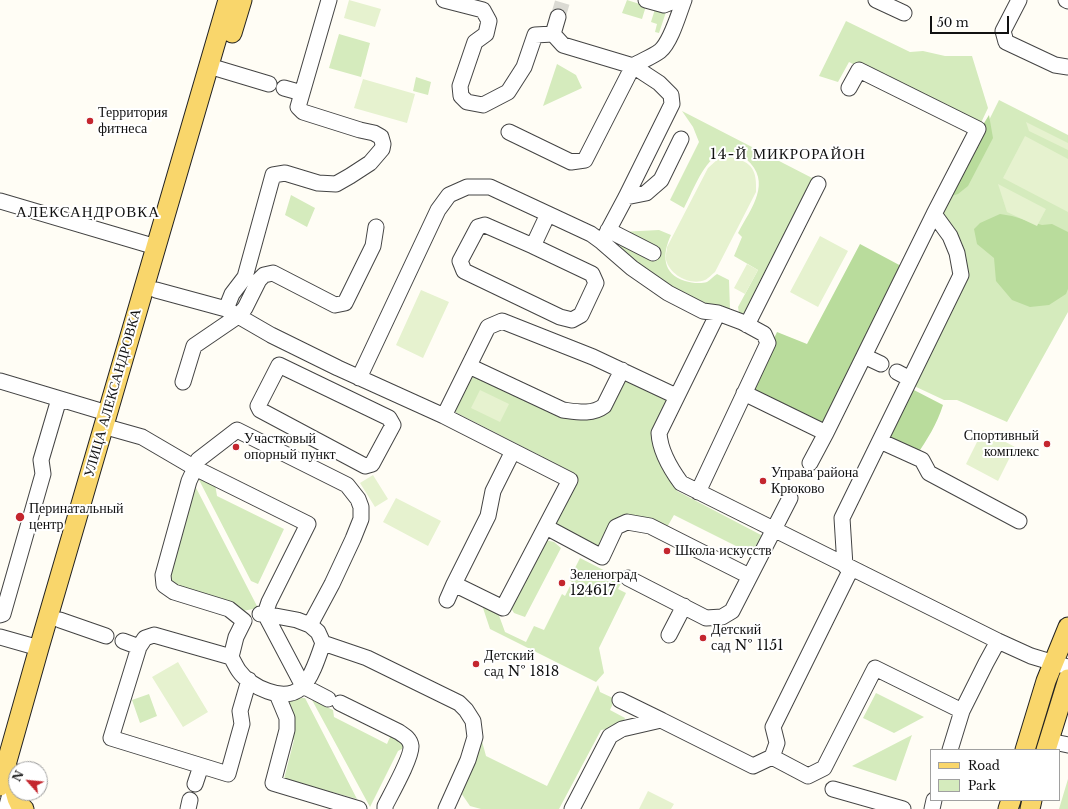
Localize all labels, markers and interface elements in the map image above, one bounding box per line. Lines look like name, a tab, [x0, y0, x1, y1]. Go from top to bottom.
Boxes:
scale bar	[932, 8, 1011, 34]
text: 50 m	[937, 15, 969, 30]
place label: Территория фитнеса	[98, 105, 168, 138]
marker: Территория фитнеса	[85, 116, 95, 126]
district label: 14-Й МИКРОРАЙОН	[710, 146, 866, 164]
district label: АЛЕКСАНДРОВКА	[16, 204, 160, 222]
street label: УЛИЦА АЛЕКСАНДРОВКА	[81, 307, 145, 479]
place label: Спортивный комплекс	[964, 428, 1039, 460]
place label: Участковый опорный пункт	[244, 431, 336, 464]
marker: Спортивный комплекс	[1042, 439, 1052, 449]
marker: Участковый опорный пункт	[231, 442, 241, 452]
place label: Управа района Крюково	[771, 465, 858, 498]
marker: Управа района Крюково	[758, 476, 768, 486]
place label: Перинатальный центр	[29, 501, 124, 534]
marker: Перинатальный центр	[14, 511, 26, 523]
place label: Школа искусств	[675, 543, 772, 559]
marker: Школа искусств	[662, 546, 672, 556]
place label: Зеленоград 124617	[570, 567, 637, 600]
marker: Зеленоград 124617	[557, 578, 567, 588]
place label: Детский сад № 1151	[711, 622, 783, 654]
marker: Детский сад № 1151	[698, 633, 708, 643]
place label: Детский сад № 1818	[484, 648, 559, 680]
marker: Детский сад № 1818	[471, 659, 481, 669]
legend	[930, 749, 1060, 801]
text: Road	[968, 758, 1000, 773]
north arrow	[8, 761, 48, 801]
text: N	[10, 768, 27, 784]
text: Park	[968, 778, 996, 793]

